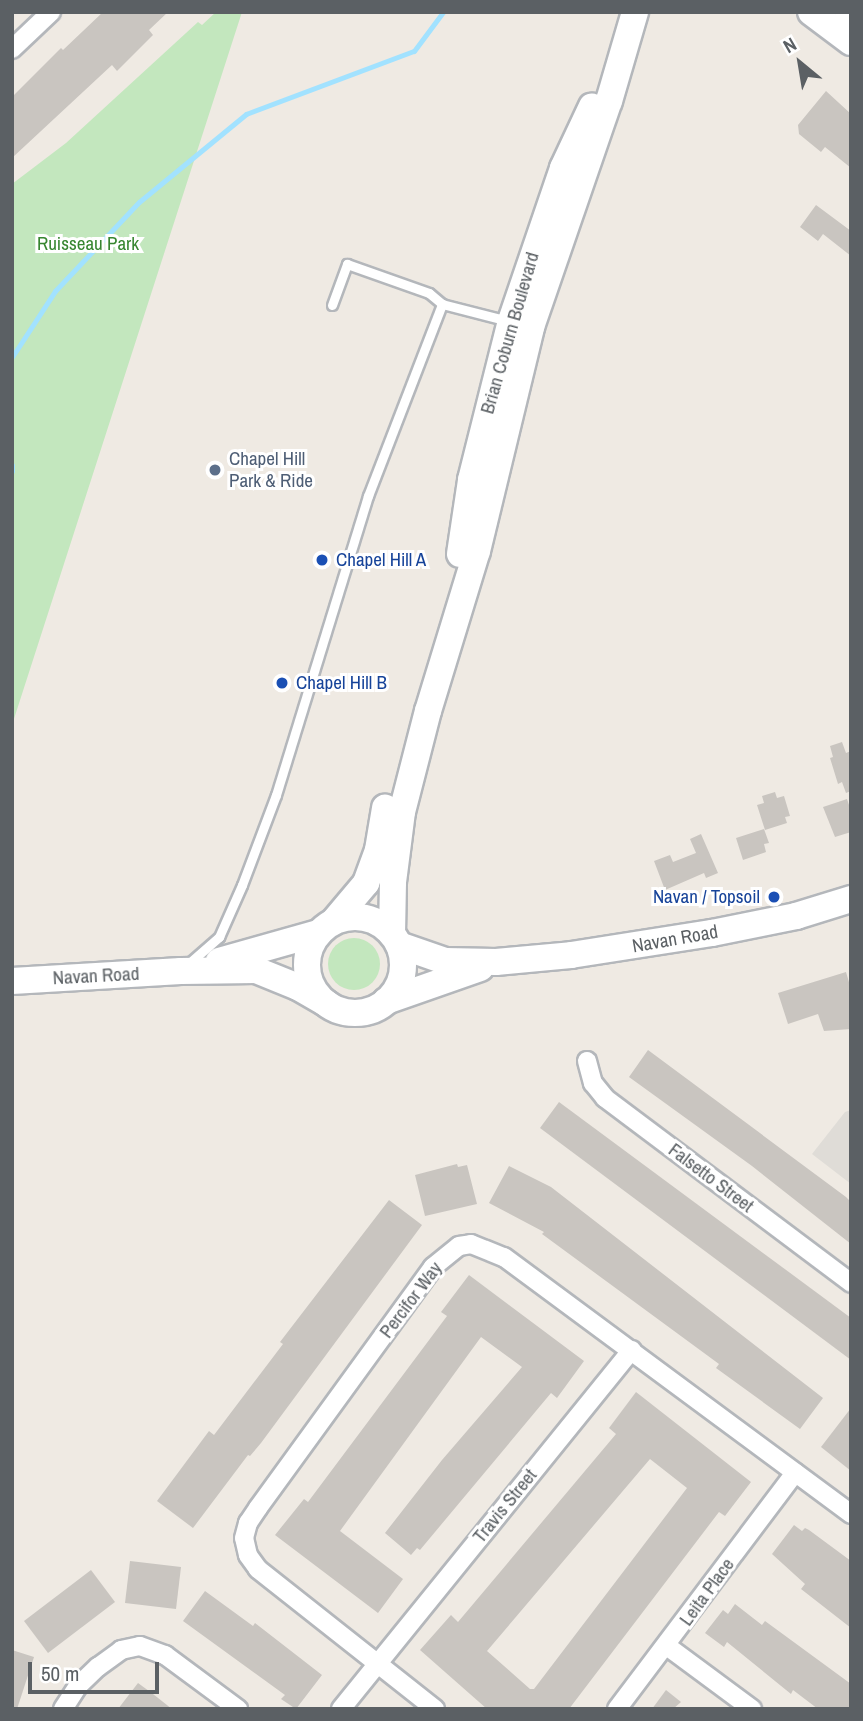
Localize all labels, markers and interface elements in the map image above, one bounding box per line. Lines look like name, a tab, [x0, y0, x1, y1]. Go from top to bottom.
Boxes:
north arrow	[765, 28, 835, 98]
text: N	[778, 31, 801, 59]
park label: Ruisseau Park	[37, 233, 139, 255]
street label: Brian Coburn Boulevard	[476, 250, 544, 416]
place label: Chapel Hill Park & Ride	[229, 448, 313, 492]
marker: Chapel Hill Park & Ride	[207, 462, 223, 478]
place label: Chapel Hill A	[336, 549, 427, 571]
marker: Chapel Hill A	[314, 552, 330, 568]
place label: Chapel Hill B	[296, 672, 387, 694]
marker: Chapel Hill B	[274, 675, 290, 691]
place label: Navan / Topsoil	[653, 886, 760, 908]
marker: Navan / Topsoil	[766, 889, 782, 905]
street label: Navan Road	[630, 920, 720, 958]
street label: Navan Road	[52, 962, 140, 990]
street label: Falsetto Street	[664, 1139, 758, 1217]
street label: Percifor Way	[375, 1257, 447, 1343]
street label: Travis Street	[468, 1464, 542, 1548]
street label: Leita Place	[675, 1554, 739, 1630]
scale bar	[32, 1648, 163, 1692]
text: 50 m	[41, 1659, 79, 1688]

